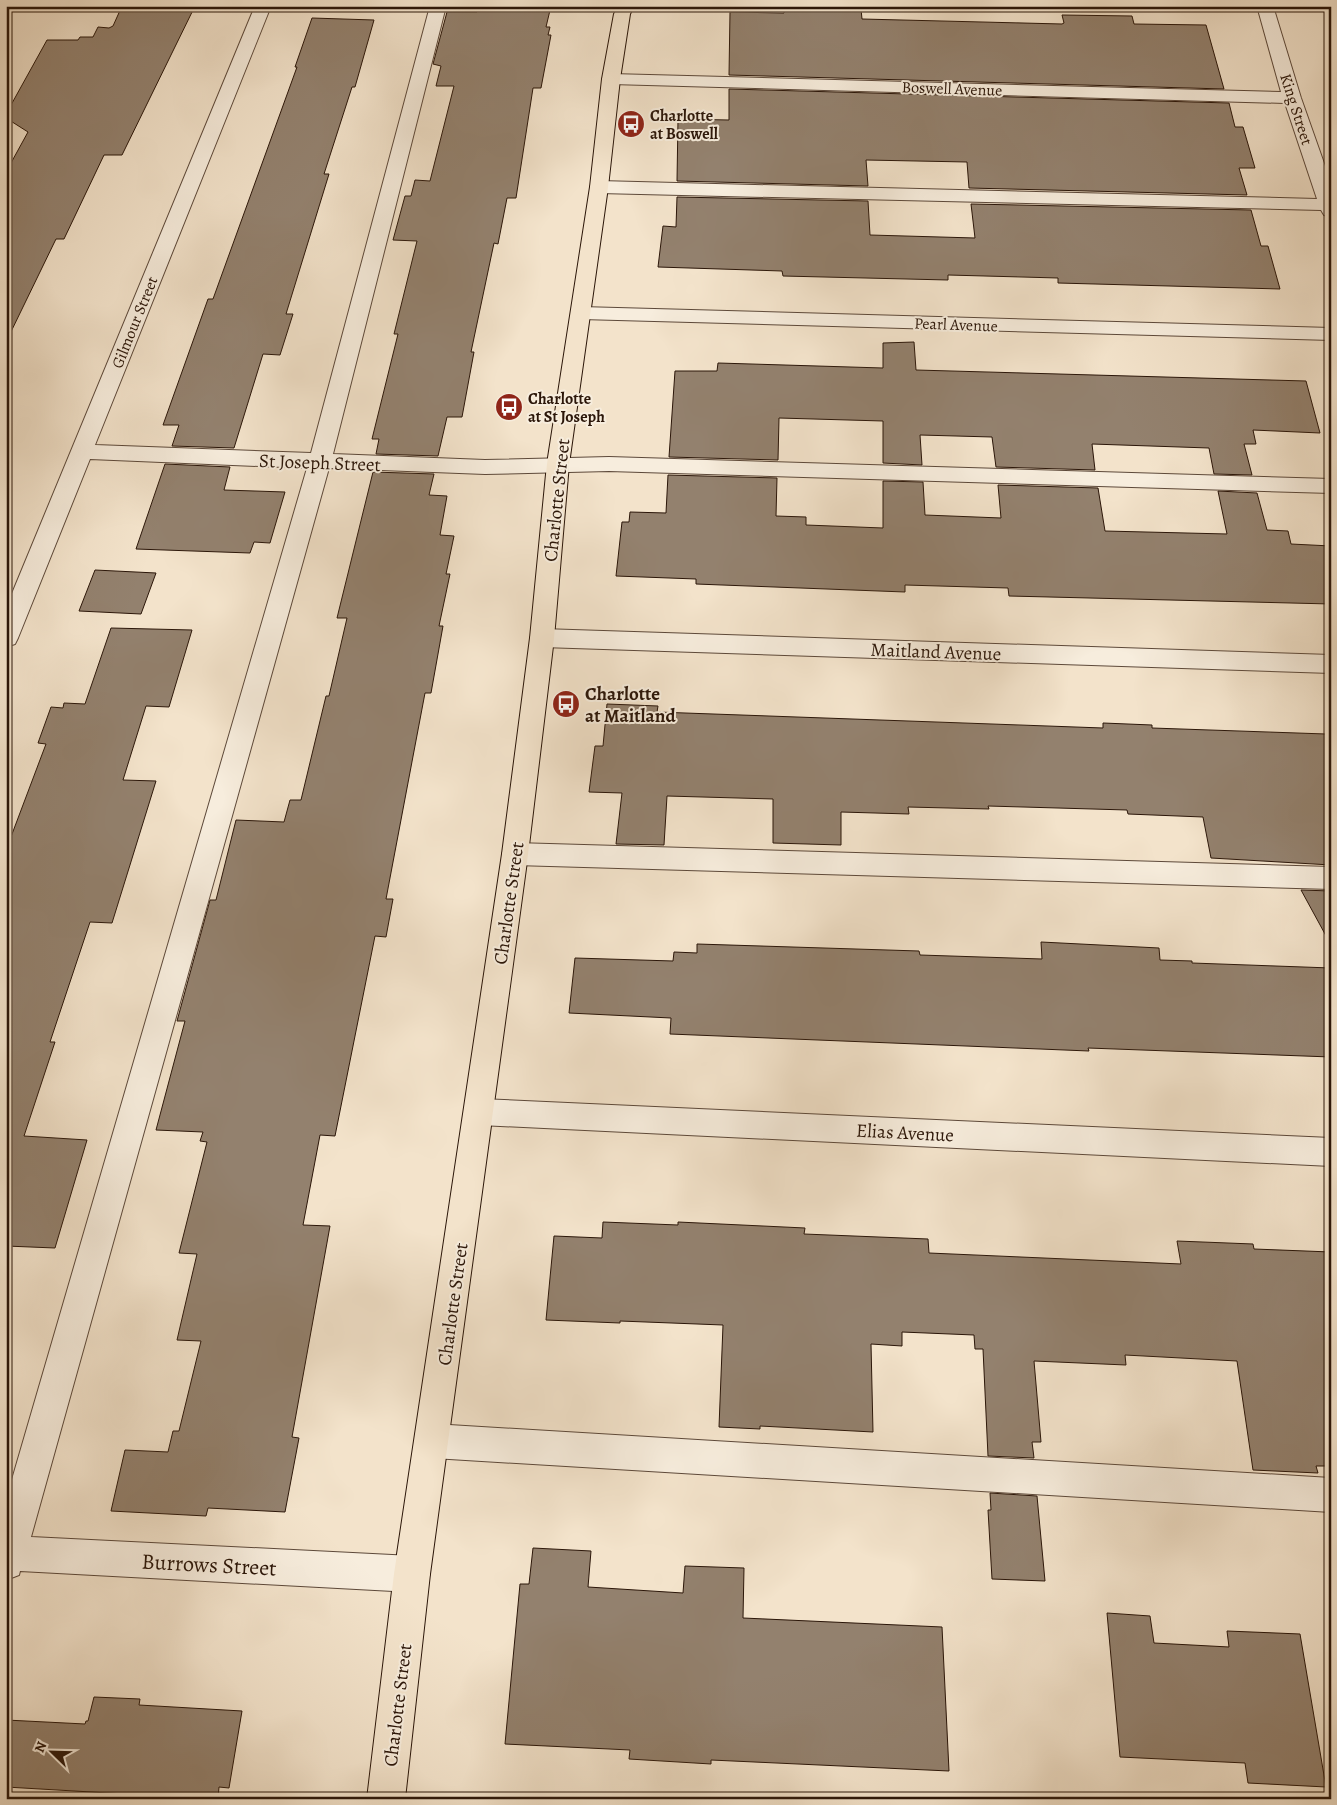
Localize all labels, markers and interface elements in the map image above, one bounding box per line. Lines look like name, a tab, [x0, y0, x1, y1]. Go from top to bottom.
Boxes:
street label: King Street	[1274, 71, 1318, 148]
street label: Boswell Avenue	[901, 76, 1003, 102]
place label: Charlotte at Boswell	[650, 105, 719, 145]
bus stop icon: Charlotte at Boswell	[616, 109, 646, 139]
street label: Gilmour Street	[106, 273, 163, 372]
street label: Pearl Avenue	[914, 313, 998, 337]
place label: Charlotte at St Joseph	[528, 388, 605, 428]
bus stop icon: Charlotte at St Joseph	[494, 392, 524, 422]
street label: Charlotte Street	[538, 437, 576, 563]
street label: St Joseph Street	[259, 448, 381, 478]
street label: Maitland Avenue	[870, 637, 1002, 667]
place label: Charlotte at Maitland	[585, 681, 676, 729]
bus stop icon: Charlotte at Maitland	[551, 689, 581, 719]
street label: Charlotte Street	[488, 840, 530, 966]
street label: Elias Avenue	[855, 1117, 955, 1149]
street label: Charlotte Street	[432, 1241, 474, 1367]
street label: Burrows Street	[141, 1546, 277, 1584]
street label: Charlotte Street	[378, 1642, 418, 1768]
north arrow	[28, 1728, 78, 1778]
text: N	[30, 1739, 51, 1756]

